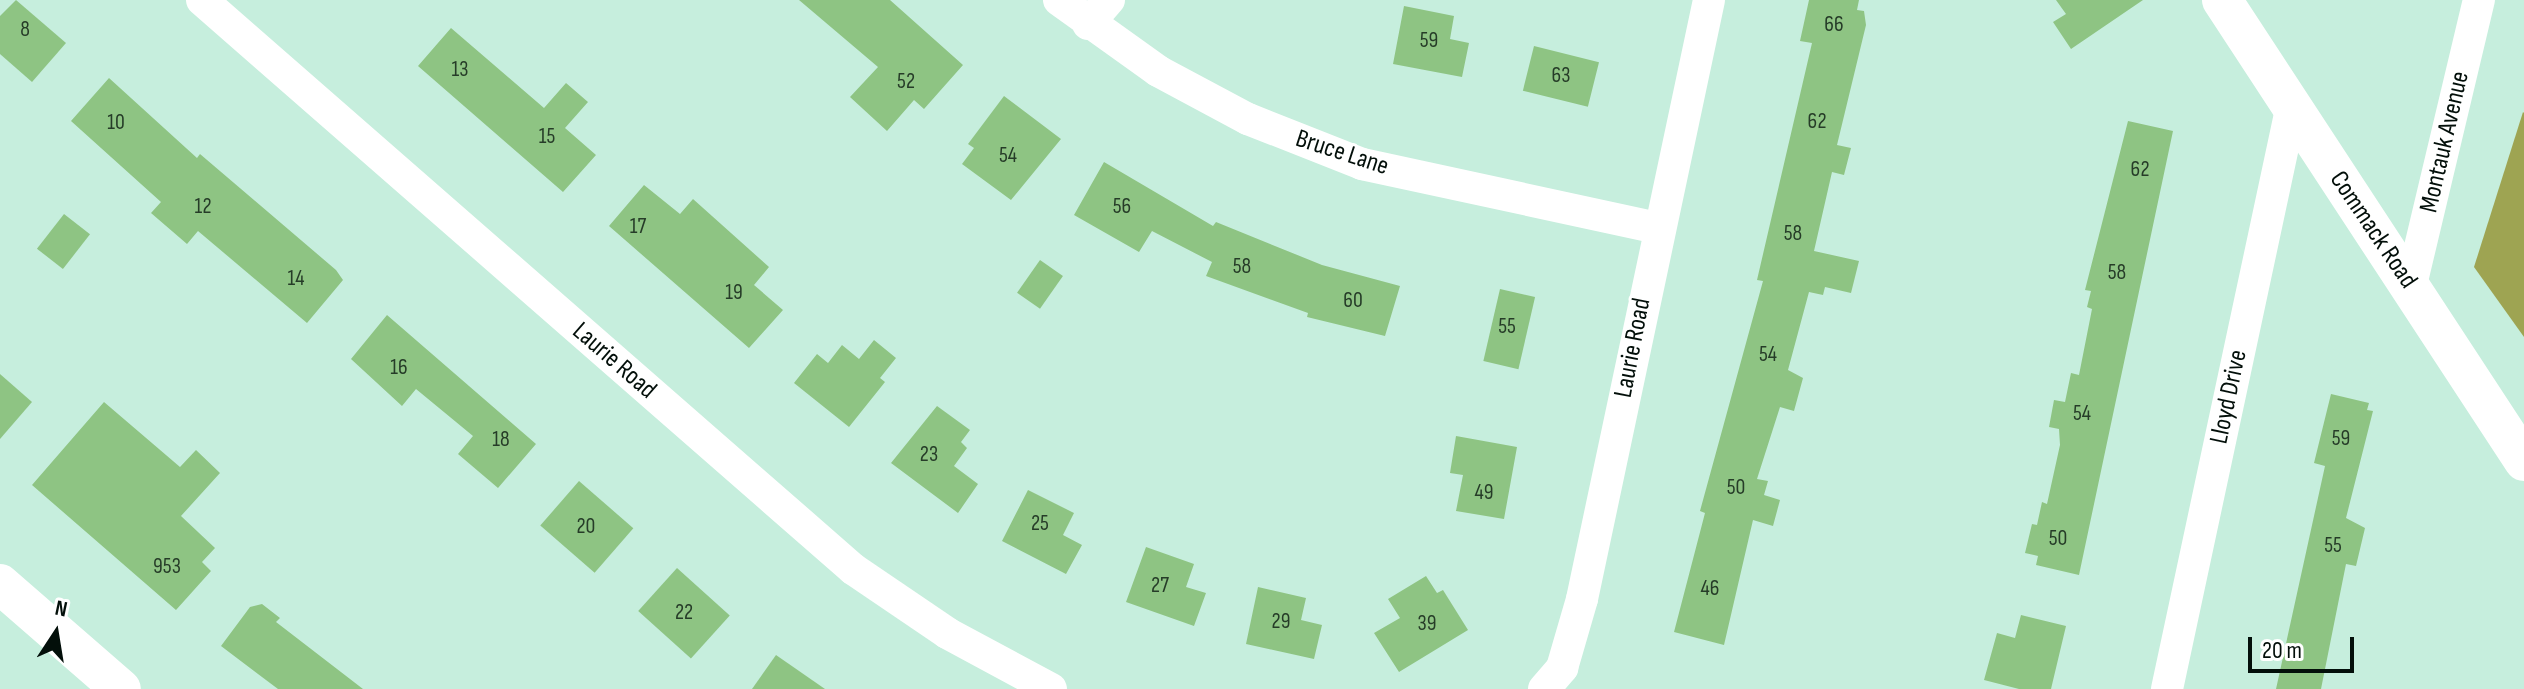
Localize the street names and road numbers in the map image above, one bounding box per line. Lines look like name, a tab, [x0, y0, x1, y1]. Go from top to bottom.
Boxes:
street label: Montauk Avenue	[2414, 68, 2476, 216]
street label: Bruce Lane	[1292, 123, 1392, 183]
street label: Commack Road	[2323, 166, 2423, 294]
street label: Laurie Road	[1608, 296, 1658, 400]
street label: Laurie Road	[566, 316, 662, 406]
street label: Lloyd Drive	[2204, 347, 2254, 447]

